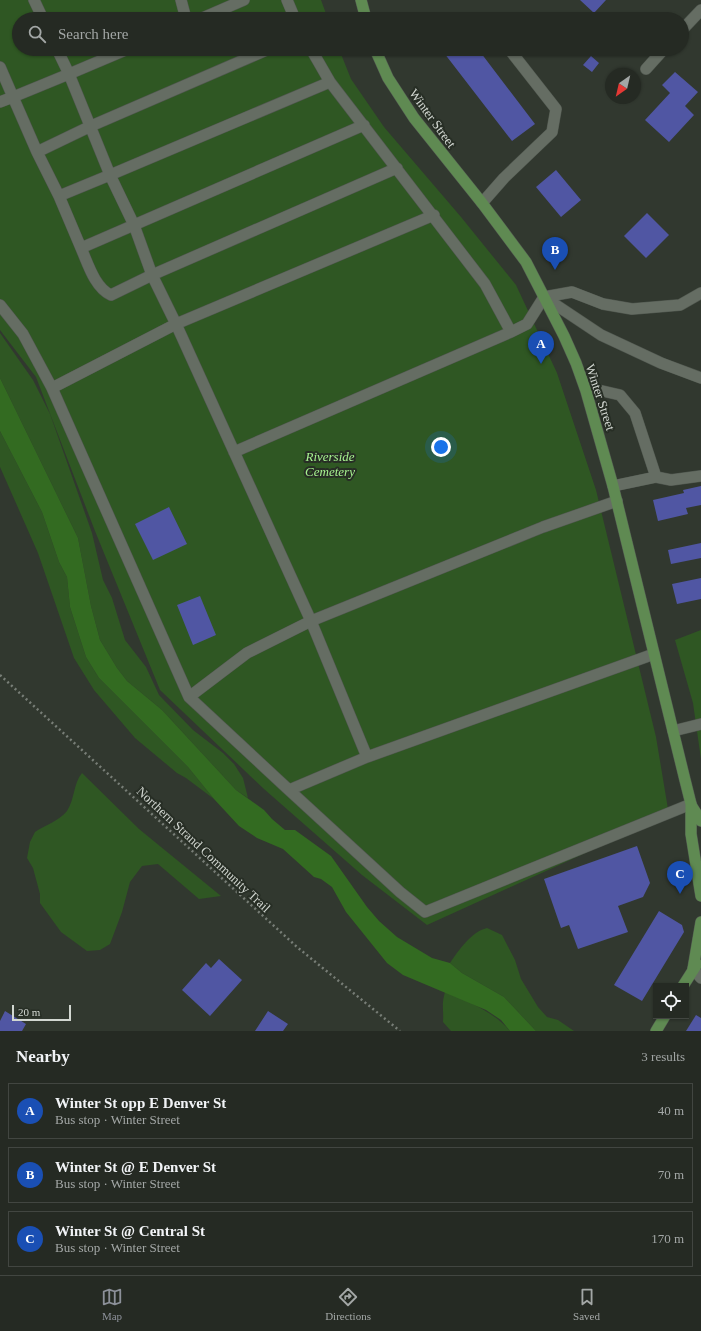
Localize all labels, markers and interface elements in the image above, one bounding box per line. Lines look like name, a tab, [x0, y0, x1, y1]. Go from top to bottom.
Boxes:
search box	[12, 12, 689, 56]
icon: search	[26, 23, 48, 45]
text: Search here	[58, 26, 128, 42]
north arrow	[605, 68, 641, 104]
street label: Winter Street	[406, 86, 459, 151]
pin: B	[542, 237, 568, 270]
pin: A	[528, 331, 554, 364]
street label: Winter Street	[583, 362, 618, 433]
your location	[431, 437, 451, 457]
park label: Riverside Cemetery	[304, 449, 355, 479]
street label: Northern Strand Community Trail	[134, 783, 274, 916]
pin: C	[667, 861, 693, 894]
map controls	[653, 983, 689, 1019]
button: locate	[653, 983, 689, 1019]
scale bar	[12, 1003, 71, 1022]
text: 20 m	[18, 1006, 40, 1018]
text: Nearby	[16, 1047, 70, 1066]
text: 3 results	[641, 1049, 685, 1064]
text: Winter St opp E Denver St	[55, 1095, 226, 1111]
text: A	[25, 1103, 35, 1118]
text: 40 m	[658, 1103, 684, 1118]
text: Bus stop · Winter Street	[55, 1112, 180, 1127]
text: Winter St @ E Denver St	[55, 1159, 216, 1175]
text: B	[26, 1167, 34, 1182]
text: 70 m	[658, 1167, 684, 1182]
text: Bus stop · Winter Street	[55, 1176, 180, 1191]
text: Winter St @ Central St	[55, 1223, 205, 1239]
text: C	[25, 1231, 35, 1246]
text: 170 m	[651, 1231, 684, 1246]
text: Bus stop · Winter Street	[55, 1240, 180, 1255]
tab: Map	[101, 1286, 123, 1322]
tab: Directions	[325, 1286, 371, 1322]
tab: Saved	[573, 1286, 600, 1322]

